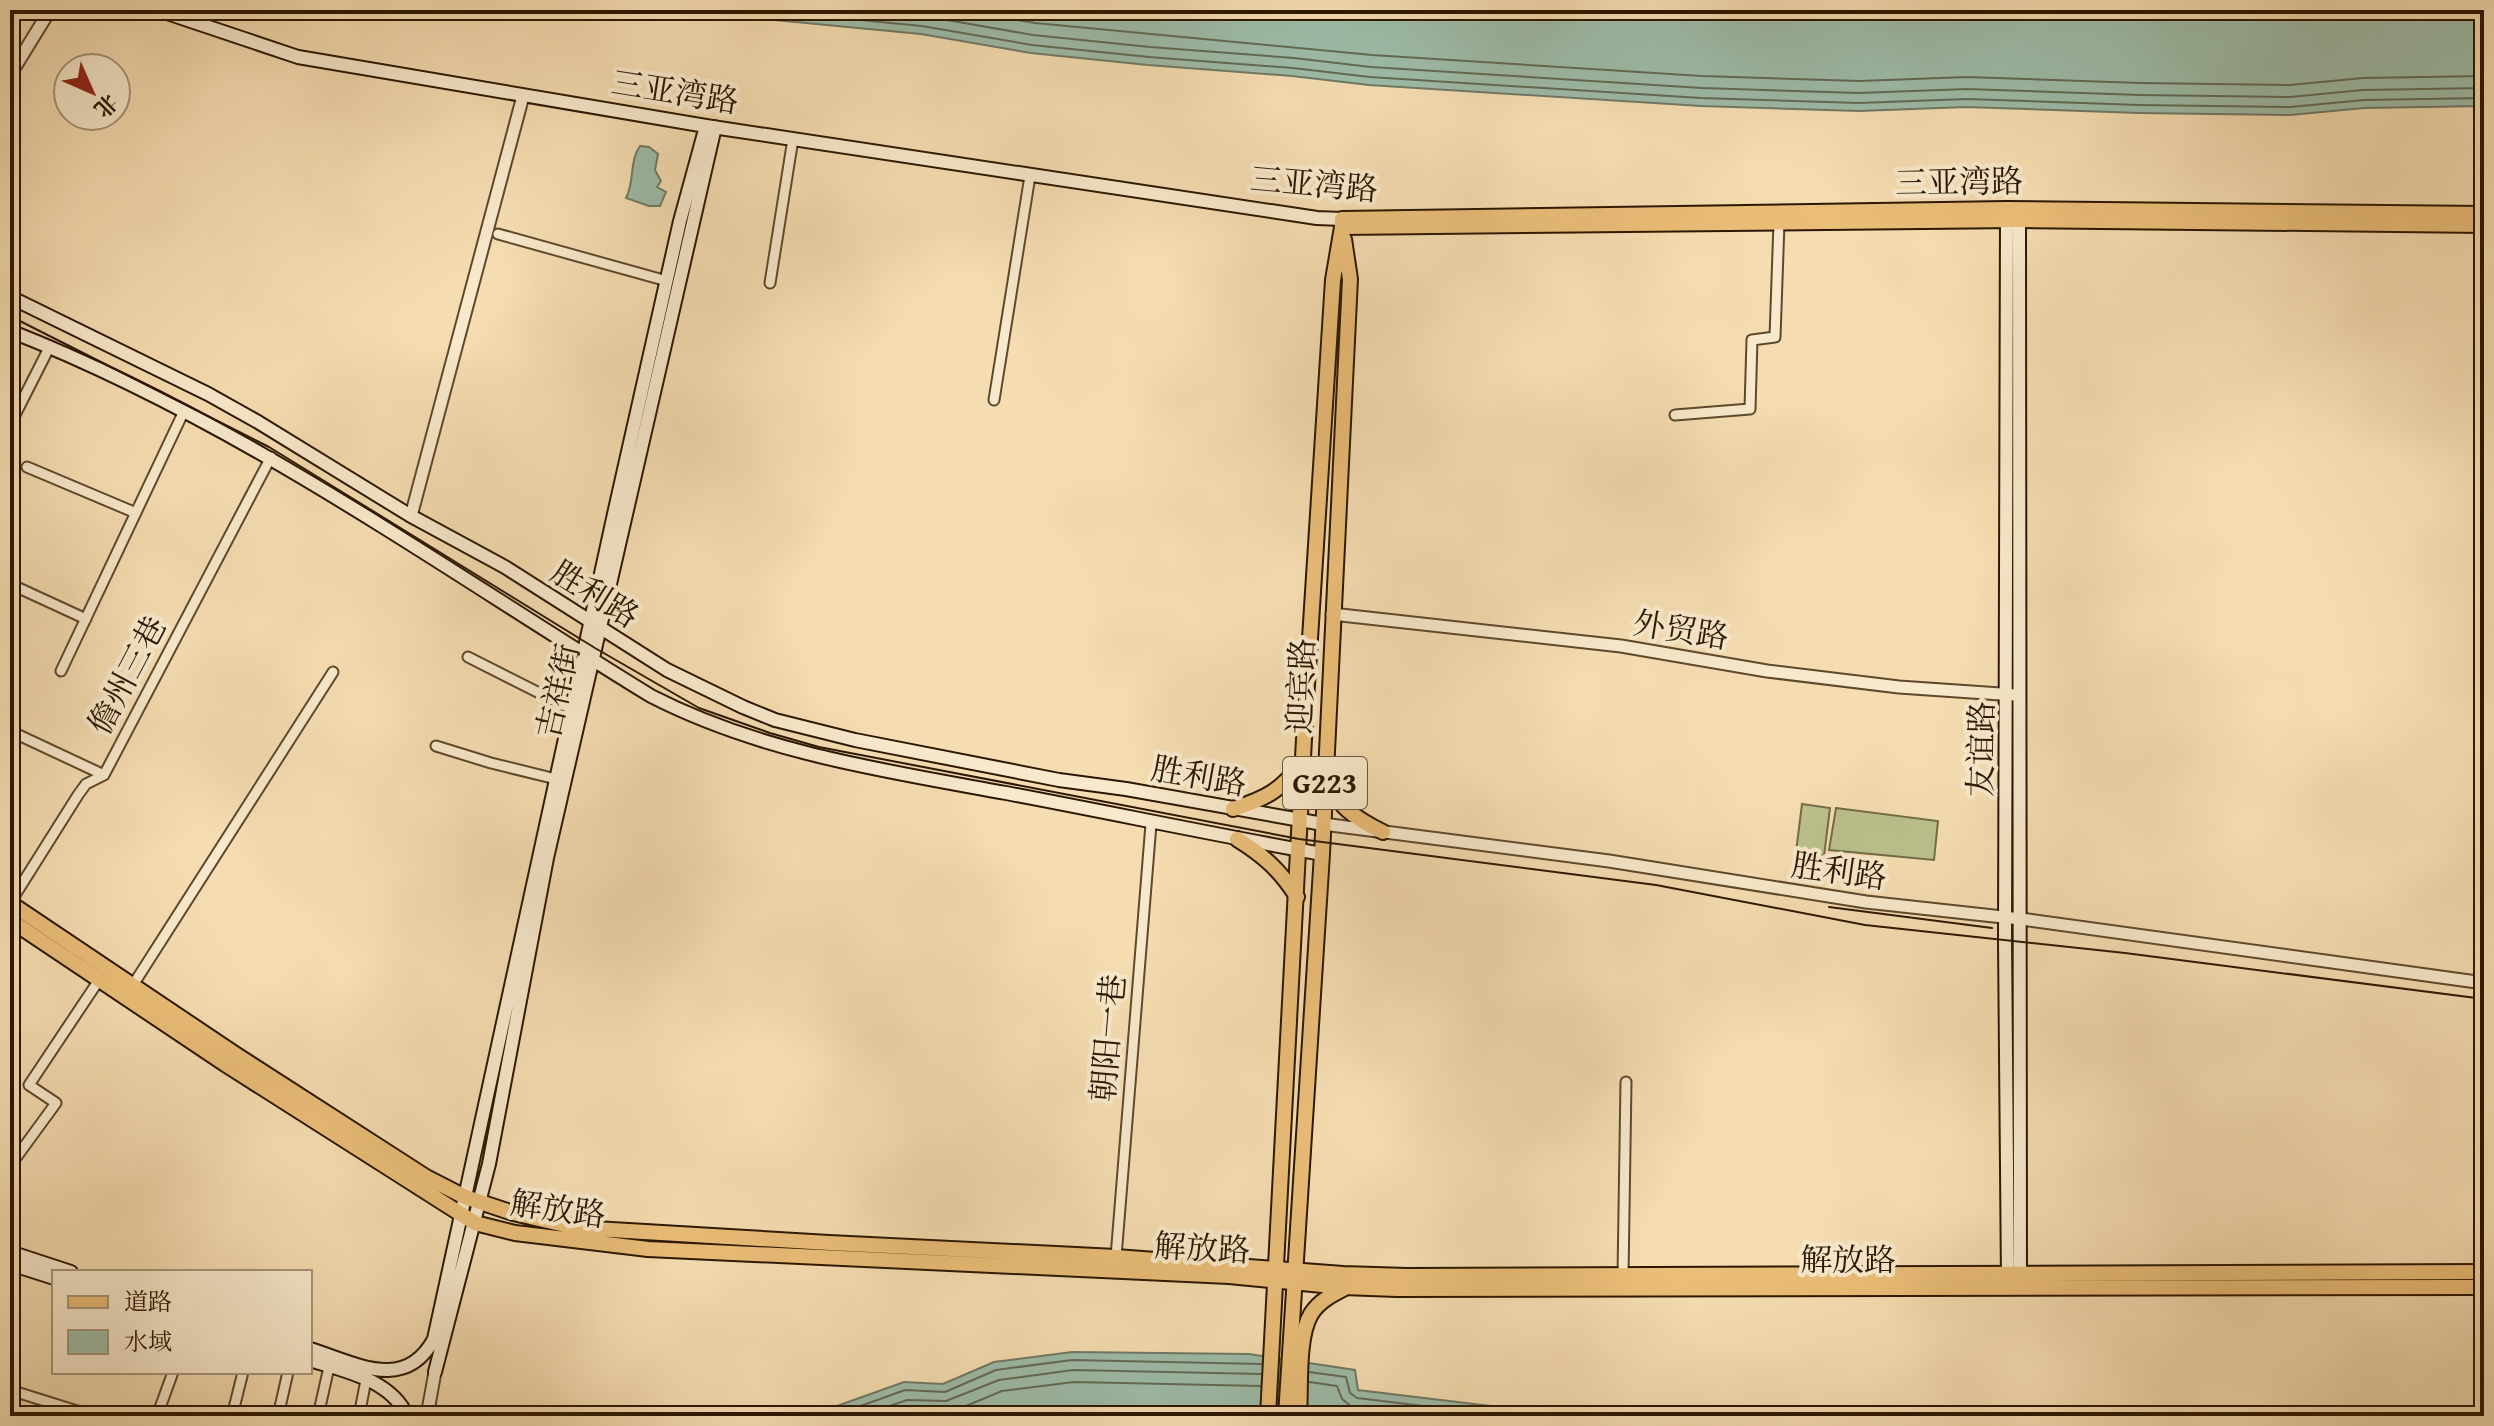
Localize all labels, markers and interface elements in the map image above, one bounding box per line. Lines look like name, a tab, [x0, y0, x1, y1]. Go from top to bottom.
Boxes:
north arrow	[52, 52, 132, 132]
street label: 三亚湾路	[608, 58, 742, 125]
text: 北	[87, 87, 125, 125]
street label: 三亚湾路	[1248, 155, 1380, 212]
street label: 三亚湾路	[1895, 157, 2023, 206]
street label: 胜利路	[542, 548, 648, 639]
street label: 外贸路	[1630, 599, 1732, 660]
street label: 儋州三巷	[76, 607, 177, 742]
street label: 迎宾路	[1275, 637, 1326, 735]
street label: 吉祥街	[524, 639, 591, 743]
street label: 友谊路	[1956, 701, 2005, 797]
street label: 胜利路	[1148, 744, 1250, 807]
road number: G223	[1283, 757, 1367, 809]
street label: 胜利路	[1788, 841, 1890, 900]
street label: 朝阳一巷	[1079, 972, 1136, 1104]
street label: 解放路	[507, 1179, 609, 1238]
street label: 解放路	[1153, 1222, 1251, 1273]
street label: 解放路	[1800, 1236, 1896, 1283]
legend	[52, 1270, 312, 1374]
text: 道路	[124, 1284, 172, 1319]
text: 水域	[124, 1324, 172, 1359]

